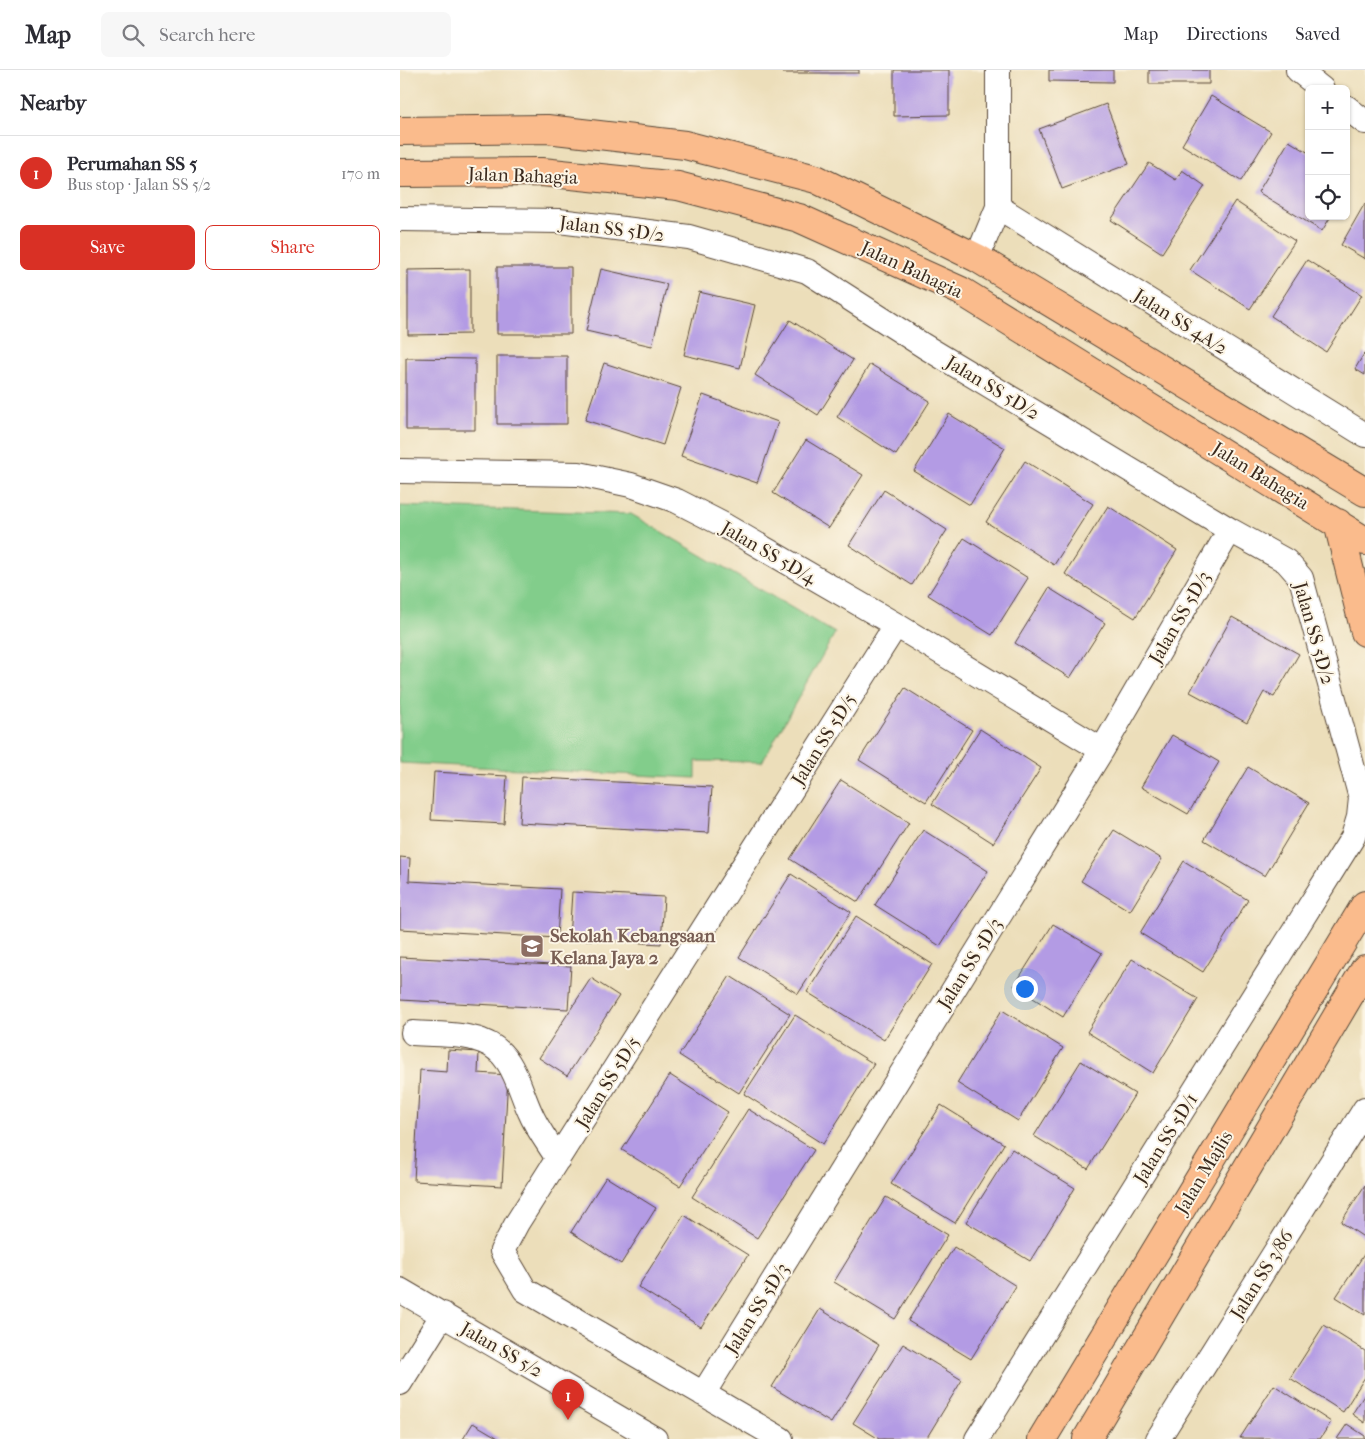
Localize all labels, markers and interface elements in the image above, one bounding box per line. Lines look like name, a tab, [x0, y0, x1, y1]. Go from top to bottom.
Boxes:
search box	[101, 12, 451, 57]
text: Map	[25, 21, 71, 49]
icon: search	[119, 21, 147, 49]
text: Search here	[159, 24, 255, 46]
text: Map	[1124, 24, 1158, 45]
text: Directions	[1186, 24, 1267, 45]
text: Saved	[1295, 24, 1340, 45]
map controls	[1305, 85, 1350, 220]
button: +	[1305, 85, 1350, 130]
text: Nearby	[20, 91, 86, 115]
button: −	[1305, 130, 1350, 175]
text: Perumahan SS 5	[67, 153, 197, 175]
street label: Jalan Bahagia	[466, 163, 578, 189]
text: 1	[33, 164, 39, 183]
text: 170 m	[341, 164, 380, 183]
text: Bus stop · Jalan SS 5/2	[67, 175, 211, 194]
button: locate	[1305, 175, 1350, 220]
street label: Jalan SS 5D/2	[556, 211, 666, 246]
button: Save	[20, 225, 195, 270]
button: Share	[205, 225, 380, 270]
street label: Jalan Bahagia	[855, 236, 966, 303]
street label: Jalan SS 4A/2	[1128, 283, 1232, 359]
street label: Jalan SS 5D/2	[940, 350, 1044, 425]
street label: Jalan Bahagia	[1206, 436, 1313, 514]
street label: Jalan SS 5D/4	[715, 516, 821, 589]
street label: Jalan SS 5D/3	[1143, 567, 1215, 670]
street label: Jalan SS 5D/2	[1288, 578, 1339, 687]
street label: Jalan SS 5D/5	[786, 690, 861, 791]
street label: Jalan SS 5D/3	[932, 914, 1007, 1015]
place label: Sekolah Kebangsaan Kelana Jaya 2	[550, 925, 716, 969]
school or university icon: Sekolah Kebangsaan Kelana Jaya 2	[519, 933, 545, 959]
your location	[1012, 976, 1038, 1002]
street label: Jalan SS 5D/5	[570, 1033, 645, 1134]
street label: Jalan SS 5D/1	[1128, 1089, 1202, 1190]
street label: Jalan Majlis	[1169, 1127, 1237, 1220]
street label: Jalan SS 3/86	[1225, 1225, 1298, 1325]
street label: Jalan SS 5D/3	[719, 1259, 794, 1360]
street label: Jalan SS 5/2	[455, 1317, 547, 1382]
pin: 1	[552, 1379, 584, 1420]

